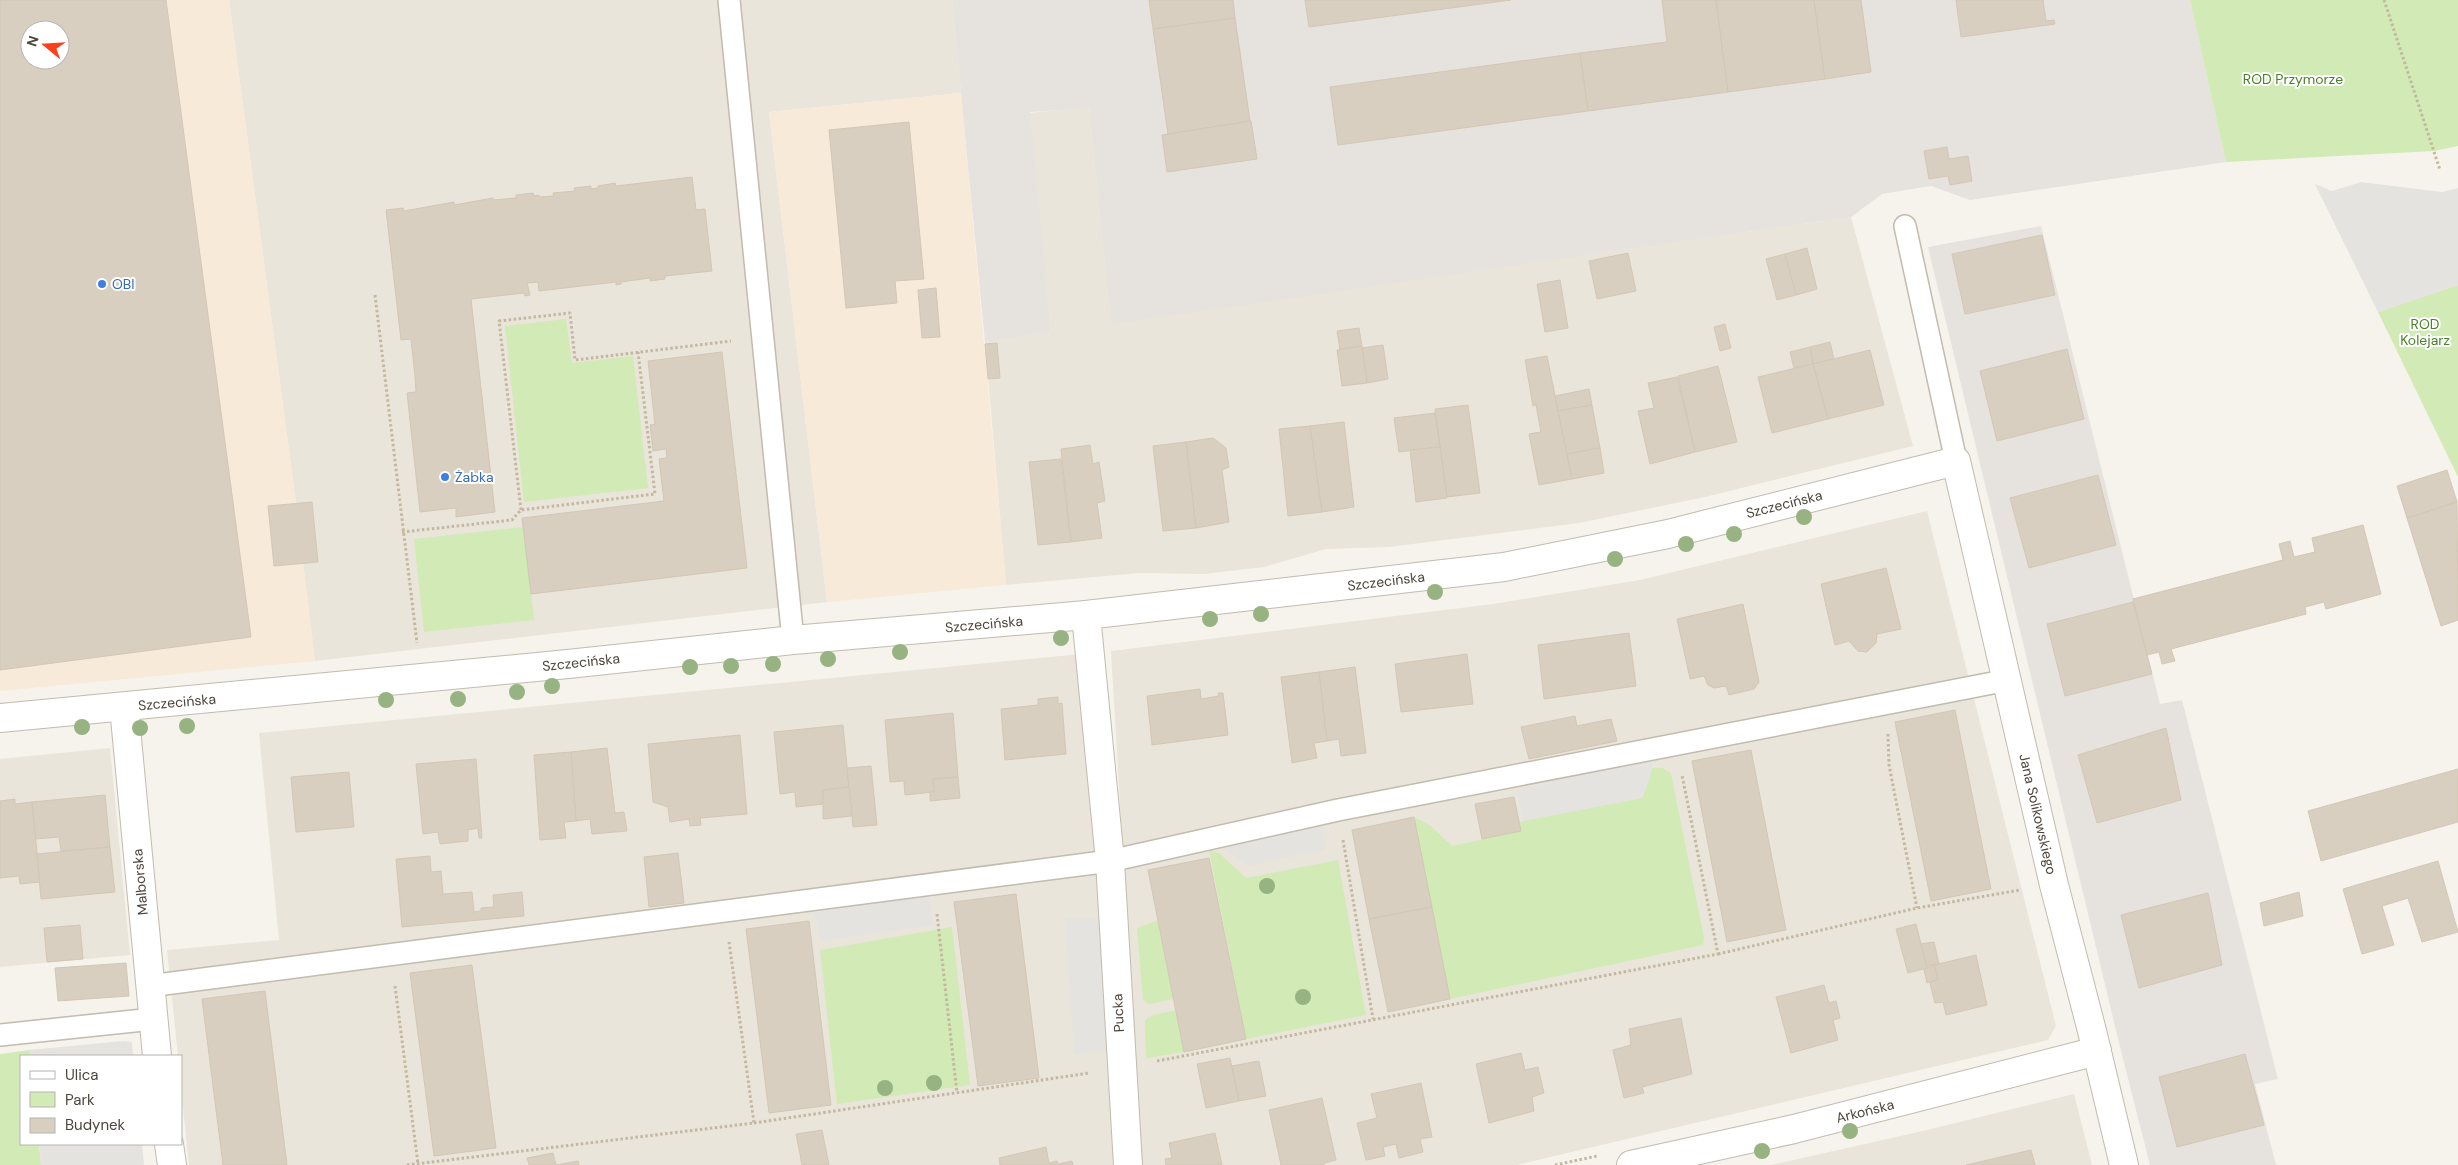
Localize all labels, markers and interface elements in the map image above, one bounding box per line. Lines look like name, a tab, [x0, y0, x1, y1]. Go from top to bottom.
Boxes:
north arrow	[20, 20, 70, 70]
text: N	[22, 33, 43, 49]
park label: ROD Przymorze	[2243, 70, 2343, 88]
place label: OBI	[112, 275, 135, 293]
marker: OBI	[96, 278, 108, 290]
park label: ROD Kolejarz	[2400, 315, 2450, 349]
place label: Żabka	[455, 468, 494, 486]
marker: Żabka	[439, 471, 451, 483]
street label: Szczecińska	[1744, 486, 1824, 522]
street label: Szczecińska	[1346, 567, 1426, 595]
street label: Szczecińska	[944, 612, 1024, 636]
street label: Szczecińska	[541, 649, 621, 675]
street label: Szczecińska	[137, 690, 217, 714]
street label: Jana Solikowskiego	[2015, 752, 2061, 876]
street label: Malborska	[128, 848, 152, 916]
street label: Pucka	[1108, 993, 1128, 1033]
legend	[20, 1055, 182, 1145]
text: Ulica	[65, 1065, 99, 1085]
text: Park	[65, 1090, 95, 1110]
street label: Arkońska	[1834, 1095, 1896, 1127]
text: Budynek	[65, 1115, 126, 1135]

